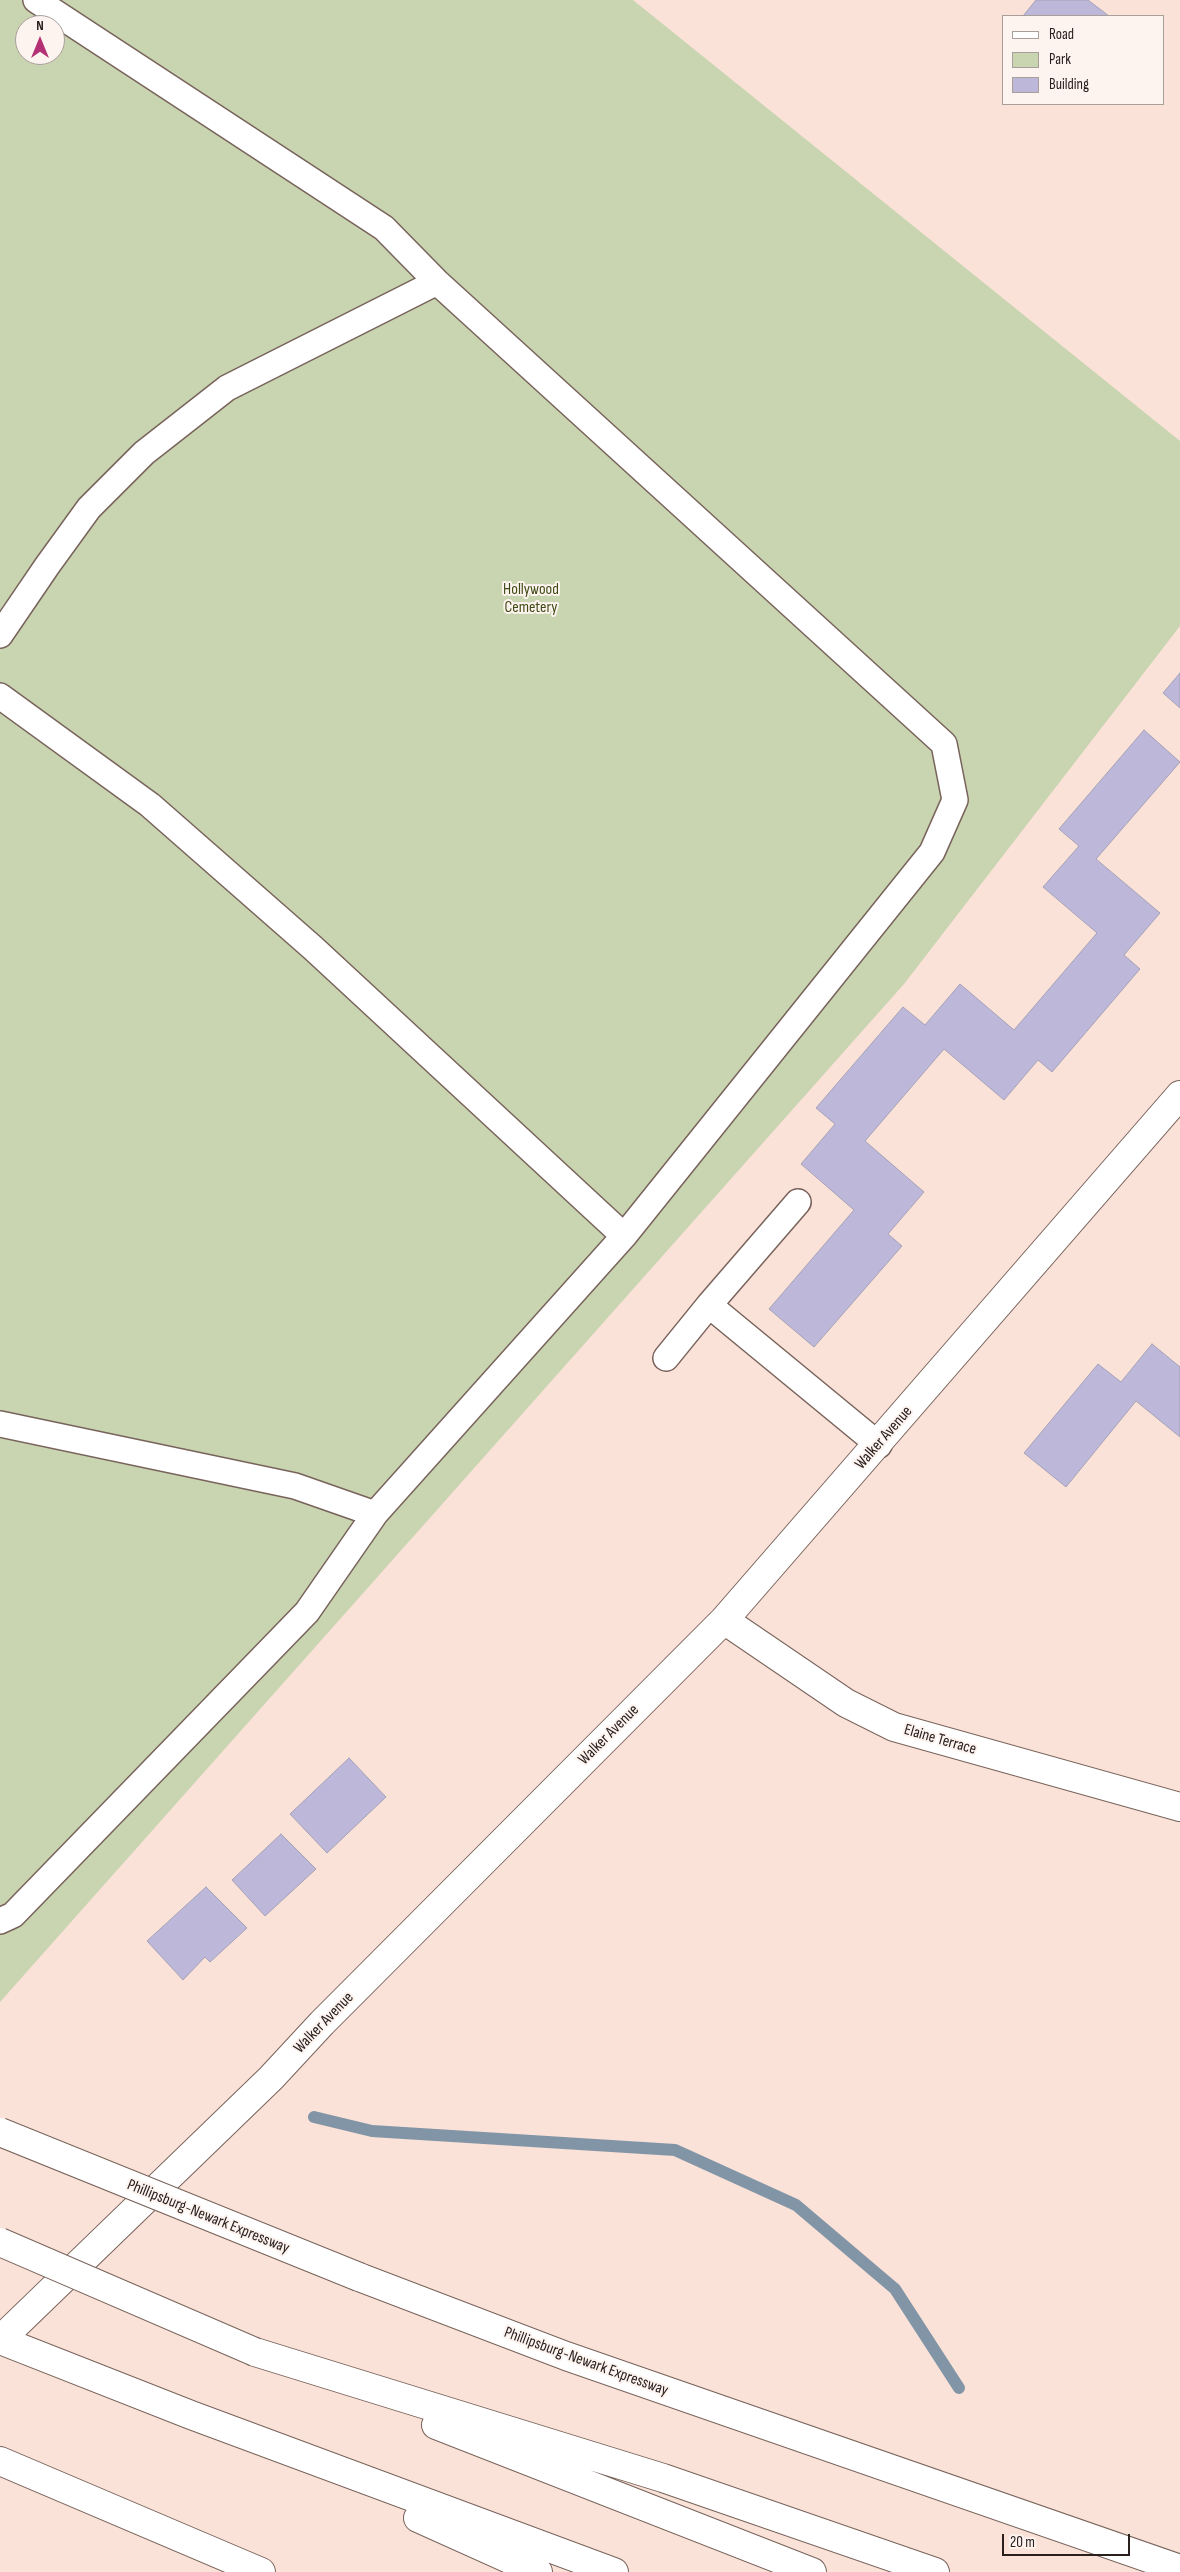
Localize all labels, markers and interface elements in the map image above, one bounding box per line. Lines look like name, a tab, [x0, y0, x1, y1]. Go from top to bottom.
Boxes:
north arrow	[15, 15, 65, 65]
legend	[1002, 15, 1165, 105]
text: N	[36, 17, 44, 34]
text: Road	[1049, 25, 1074, 44]
text: Park	[1049, 50, 1071, 69]
text: Building	[1049, 75, 1089, 94]
park label: Hollywood Cemetery	[503, 580, 559, 618]
street label: Walker Avenue	[851, 1402, 917, 1474]
street label: Walker Avenue	[575, 1701, 643, 1769]
street label: Elaine Terrace	[902, 1721, 978, 1759]
street label: Walker Avenue	[290, 1988, 358, 2058]
street label: Phillipsburg-Newark Expressway	[124, 2176, 292, 2258]
street label: Phillipsburg-Newark Expressway	[501, 2323, 671, 2401]
scale bar	[1005, 2524, 1132, 2556]
text: 20 m	[1010, 2533, 1035, 2552]

